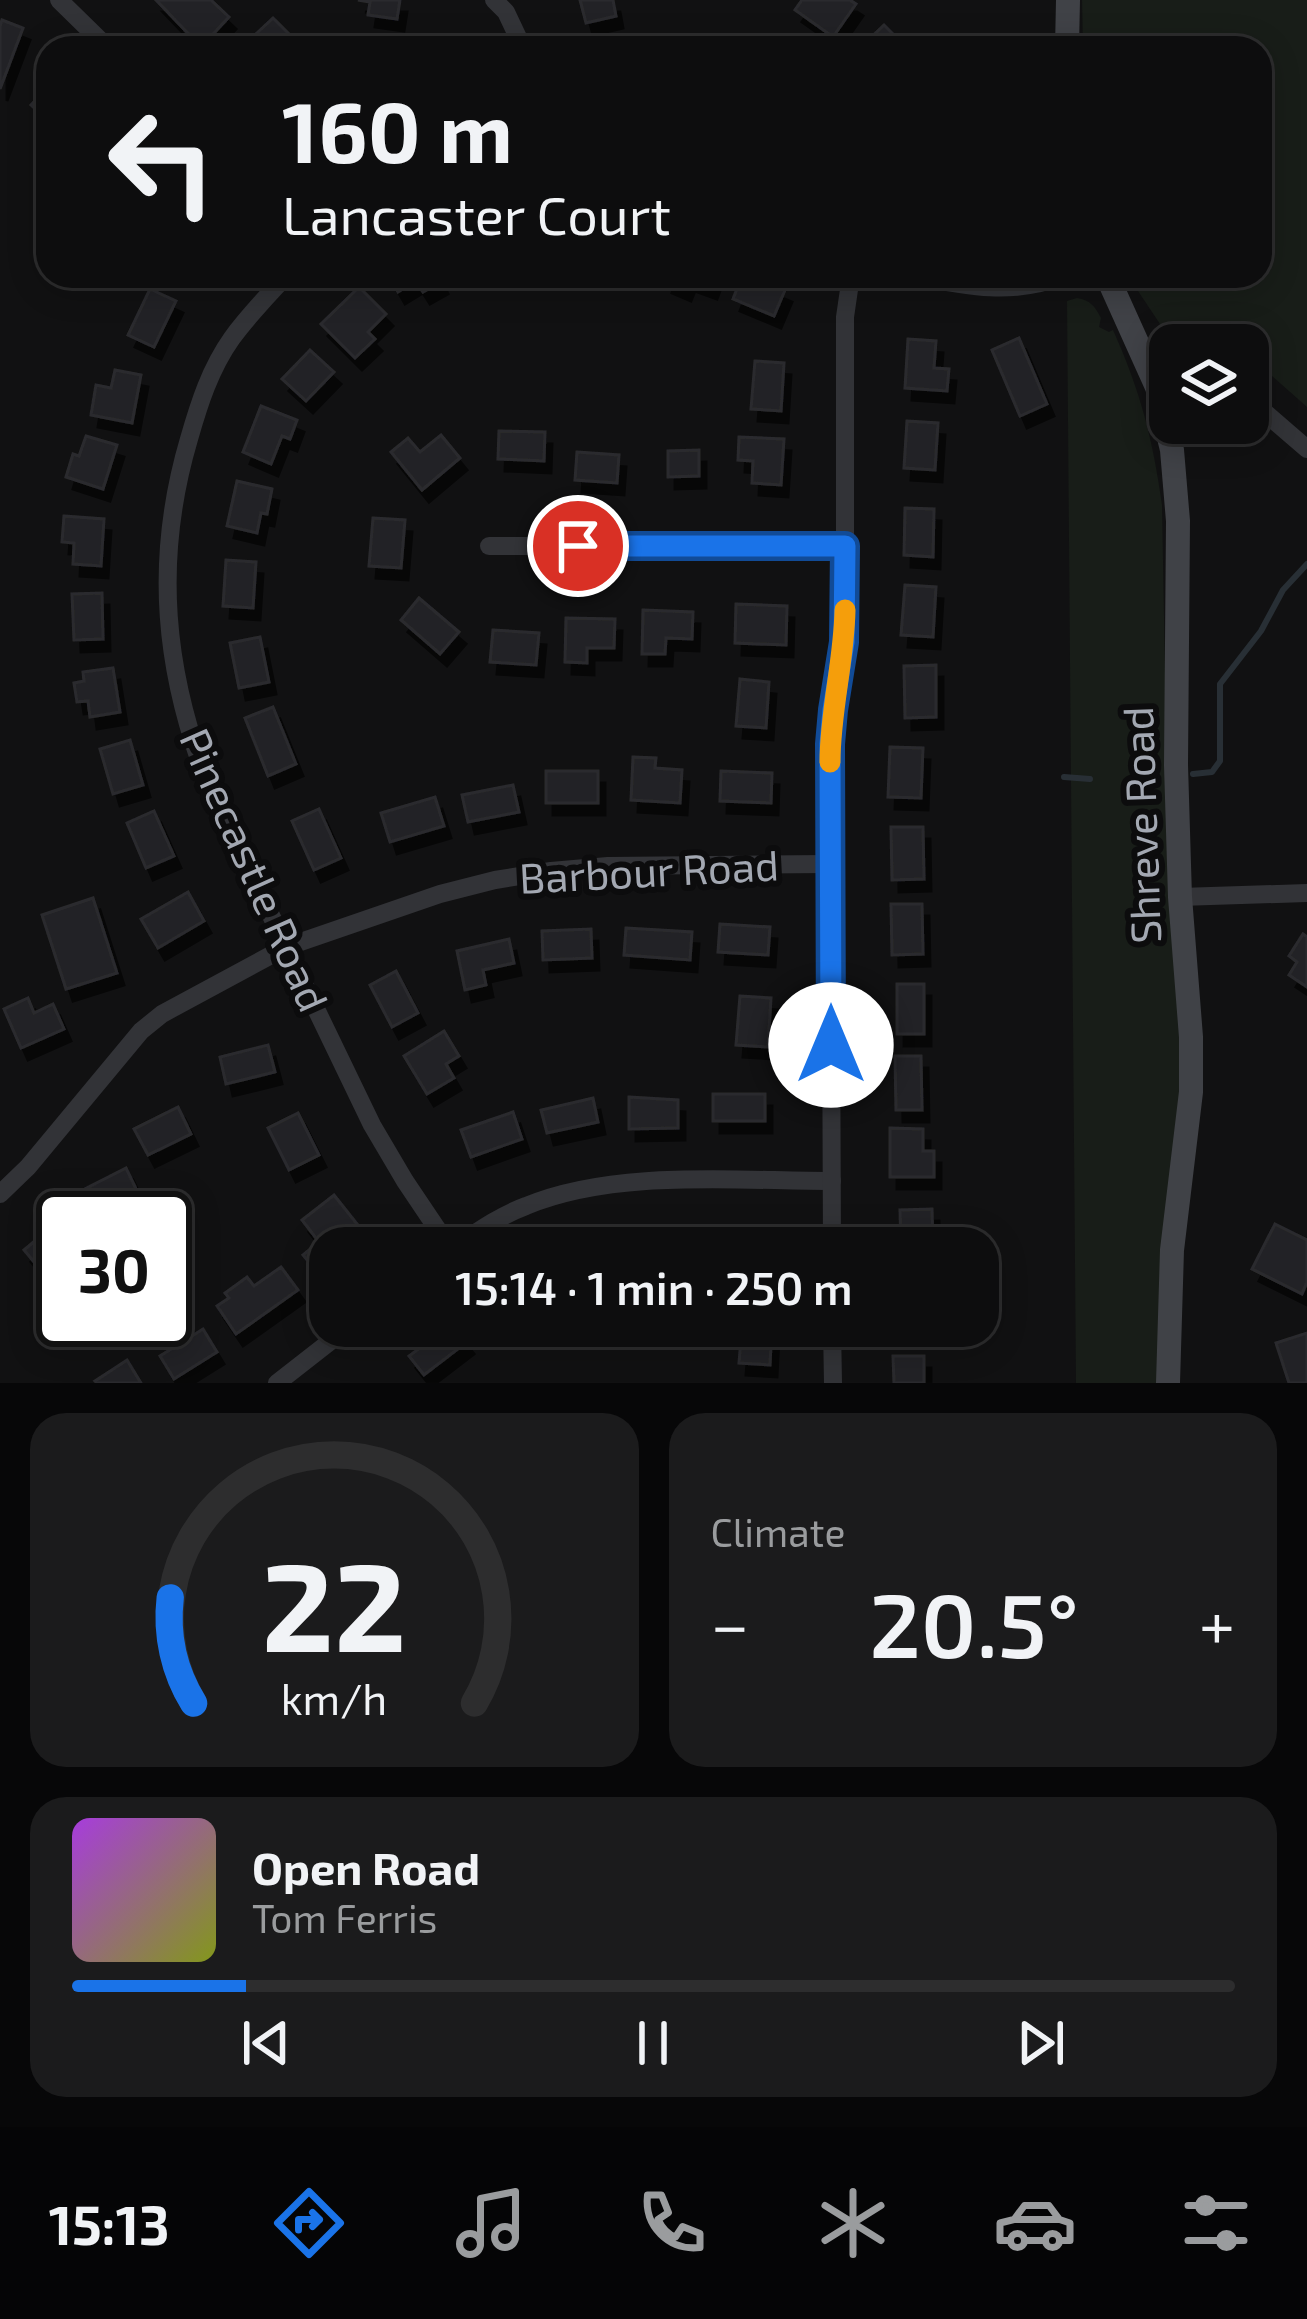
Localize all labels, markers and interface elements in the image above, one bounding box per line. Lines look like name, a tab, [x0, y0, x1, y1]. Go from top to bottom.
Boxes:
text: 160 m	[282, 79, 513, 180]
icon: left	[84, 84, 240, 240]
text: Lancaster Court	[282, 181, 671, 246]
map controls	[1149, 324, 1269, 444]
button: layers	[1149, 324, 1269, 444]
pin	[527, 495, 629, 597]
icon: arrive	[545, 513, 611, 579]
street label: Shreve Road	[1111, 706, 1169, 945]
street label: Pinecastle Road	[171, 720, 341, 1018]
street label: Barbour Road	[518, 838, 780, 902]
position arrow	[768, 982, 894, 1108]
speed limit sign: 30	[36, 1191, 192, 1347]
text: 15:14 · 1 min · 250 m	[455, 1260, 853, 1314]
text: Climate	[711, 1508, 845, 1555]
text: 22	[262, 1527, 407, 1677]
text: 20.5°	[869, 1568, 1079, 1676]
text: −	[711, 1583, 749, 1662]
text: +	[1199, 1583, 1235, 1662]
text: km/h	[281, 1672, 387, 1724]
text: Open Road	[252, 1840, 480, 1894]
text: Tom Ferris	[252, 1894, 437, 1941]
icon: previous	[233, 2010, 299, 2076]
icon: pause	[620, 2010, 686, 2076]
icon: next	[1008, 2010, 1074, 2076]
icon: directions	[267, 2181, 351, 2265]
icon: music	[449, 2181, 533, 2265]
icon: phone	[630, 2181, 714, 2265]
icon: climate	[811, 2181, 895, 2265]
icon: car	[993, 2181, 1077, 2265]
icon: filters	[1174, 2181, 1258, 2265]
text: 15:13	[49, 2191, 170, 2256]

